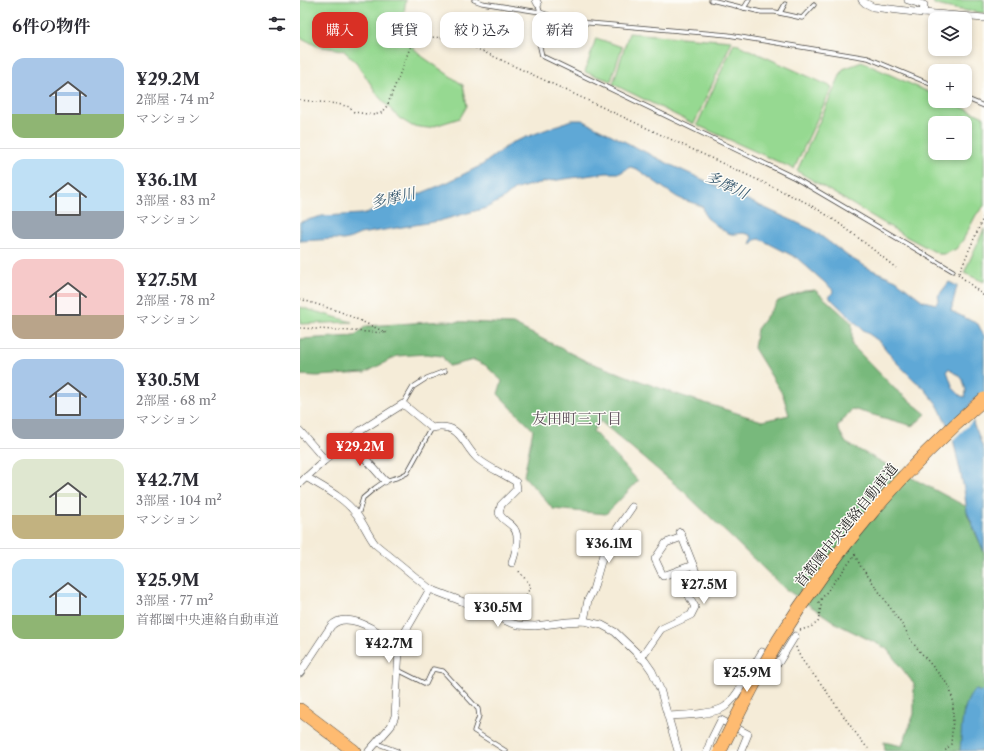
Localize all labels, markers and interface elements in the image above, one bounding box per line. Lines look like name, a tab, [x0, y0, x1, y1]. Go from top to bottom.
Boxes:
chip: 購入	[312, 12, 368, 48]
chip: 賃貸	[376, 12, 432, 48]
chip: 絞り込み	[440, 12, 524, 48]
chip: 新着	[532, 12, 588, 48]
map controls	[928, 12, 972, 160]
button: layers	[928, 12, 972, 56]
icon: filters	[266, 13, 288, 35]
text: 6件の物件	[12, 16, 90, 36]
button: +	[928, 64, 972, 108]
text: ¥29.2M	[136, 69, 200, 89]
icon: home	[44, 74, 92, 122]
text: 2部屋 · 74 m²	[136, 91, 214, 107]
text: マンション	[136, 110, 200, 126]
button: −	[928, 116, 972, 160]
water label: 多摩川	[703, 166, 753, 204]
text: ¥36.1M	[136, 170, 198, 190]
icon: home	[44, 175, 92, 223]
water label: 多摩川	[369, 183, 419, 212]
text: 3部屋 · 83 m²	[136, 192, 215, 208]
text: マンション	[136, 211, 200, 227]
text: ¥27.5M	[136, 270, 198, 290]
icon: home	[44, 275, 92, 323]
text: 2部屋 · 78 m²	[136, 292, 215, 308]
text: マンション	[136, 311, 200, 327]
text: ¥30.5M	[136, 370, 200, 390]
icon: home	[44, 375, 92, 423]
text: 2部屋 · 68 m²	[136, 392, 216, 408]
district label: 友田町三丁目	[532, 409, 622, 428]
text: マンション	[136, 411, 200, 427]
pin: ¥29.2M	[327, 433, 393, 467]
text: ¥29.2M	[336, 438, 384, 454]
street label: 首都圏中央連絡自動車道	[791, 459, 901, 591]
text: ¥42.7M	[136, 470, 199, 490]
icon: home	[44, 475, 92, 523]
text: 3部屋 · 104 m²	[136, 492, 222, 508]
text: マンション	[136, 511, 200, 527]
pin: ¥36.1M	[576, 530, 642, 564]
text: ¥36.1M	[585, 535, 633, 551]
text: ¥25.9M	[136, 570, 200, 590]
pin: ¥27.5M	[671, 571, 737, 605]
icon: home	[44, 575, 92, 623]
text: ¥27.5M	[680, 576, 728, 592]
text: 3部屋 · 77 m²	[136, 592, 213, 608]
pin: ¥30.5M	[465, 594, 531, 628]
text: ¥30.5M	[474, 599, 522, 615]
text: 首都圏中央連絡自動車道	[136, 611, 279, 627]
pin: ¥42.7M	[356, 630, 422, 664]
text: ¥42.7M	[365, 635, 413, 651]
pin: ¥25.9M	[714, 659, 780, 693]
text: ¥25.9M	[723, 664, 771, 680]

